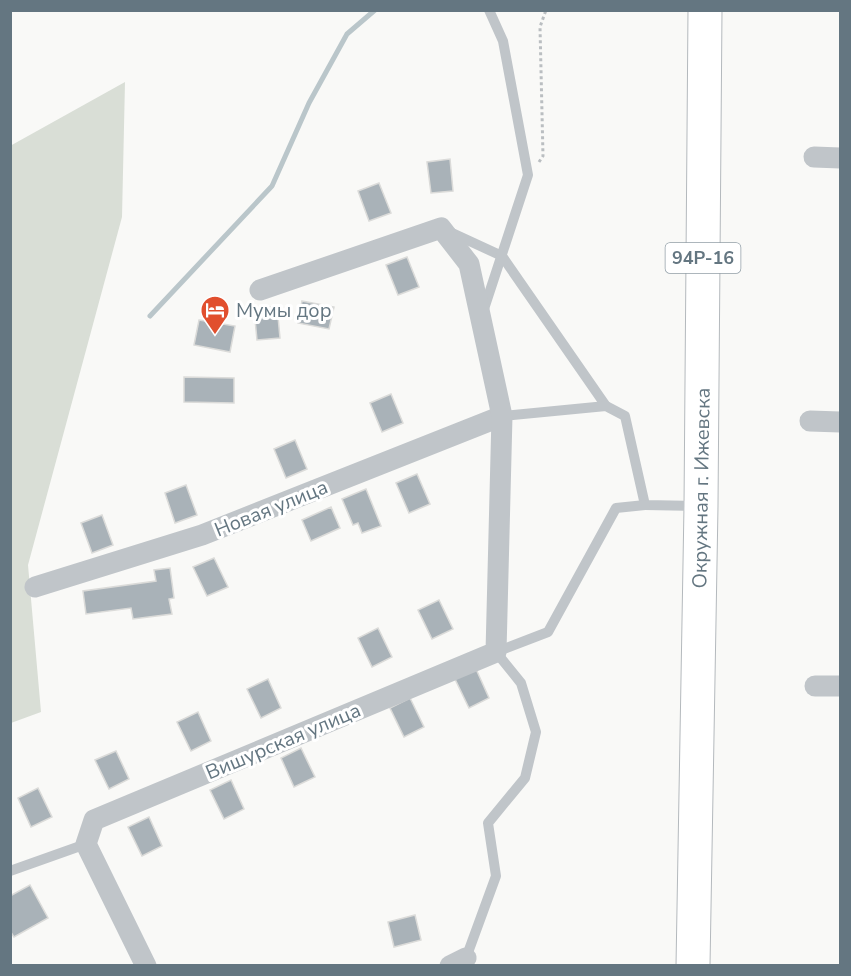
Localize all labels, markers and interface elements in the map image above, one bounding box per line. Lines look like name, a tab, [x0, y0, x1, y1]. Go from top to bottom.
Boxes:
road number: 94Р-16	[666, 243, 740, 273]
hotel icon: Мумы дор	[199, 294, 231, 336]
place label: Мумы дор	[236, 297, 332, 324]
street label: Окружная г. Ижевска	[686, 387, 717, 589]
street label: Новая улица	[211, 473, 332, 543]
street label: Вишурская улица	[202, 697, 365, 786]

